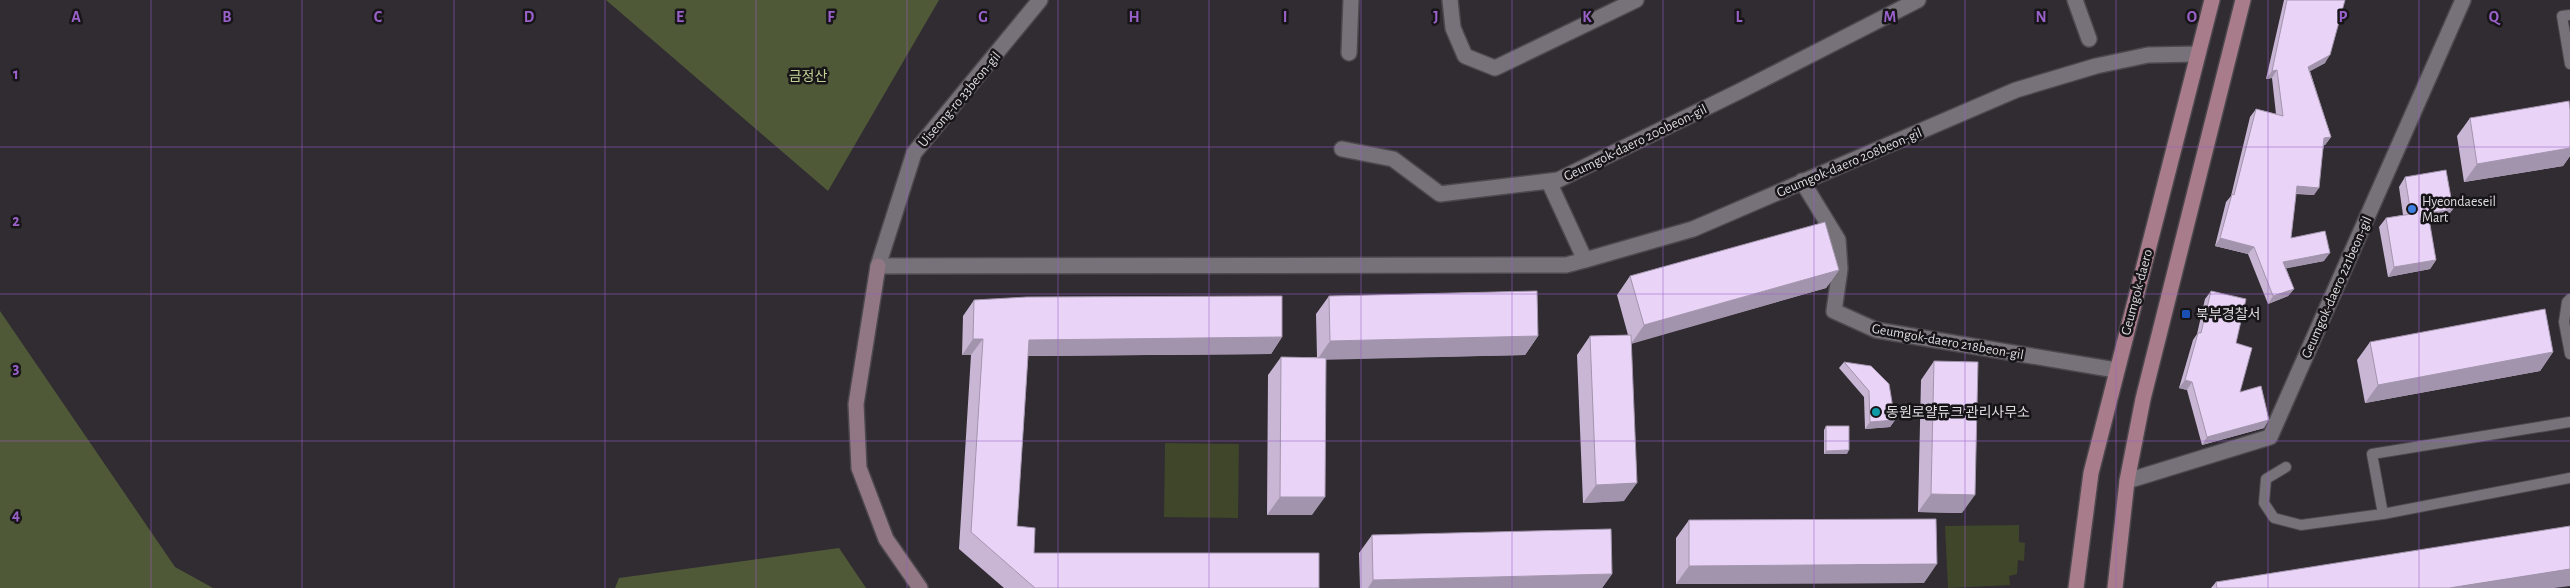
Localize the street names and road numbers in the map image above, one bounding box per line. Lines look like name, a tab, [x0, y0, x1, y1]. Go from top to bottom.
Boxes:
street label: Uiseong-ro 33beon-gil	[916, 49, 1004, 150]
street label: Geumgok-daero 200beon-gil	[1562, 102, 1709, 184]
street label: Geumgok-daero 208beon-gil	[1775, 126, 1924, 200]
street label: Geumgok-daero 221beon-gil	[2299, 214, 2375, 360]
street label: Geumgok-daero	[2119, 248, 2155, 337]
street label: Geumgok-daero 218beon-gil	[1871, 322, 2025, 362]

